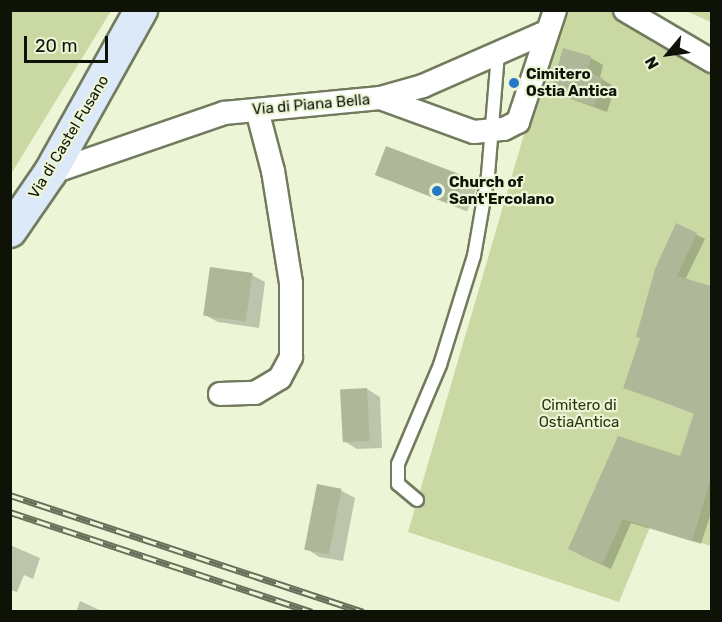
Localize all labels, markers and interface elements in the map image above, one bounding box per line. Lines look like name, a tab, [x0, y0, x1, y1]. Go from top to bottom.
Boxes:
scale bar	[27, 24, 111, 62]
north arrow	[638, 24, 698, 84]
text: 20 m	[35, 35, 77, 57]
text: N	[641, 53, 663, 73]
place label: Cimitero Ostia Antica	[526, 65, 618, 100]
street label: Via di Castel Fusano	[25, 72, 113, 202]
marker: Cimitero Ostia Antica	[507, 76, 521, 90]
street label: Via di Piana Bella	[251, 91, 371, 119]
place label: Church of Sant'Ercolano	[449, 173, 554, 208]
marker: Church of Sant'Ercolano	[430, 184, 444, 198]
park label: Cimitero di OstiaAntica	[539, 396, 619, 431]

